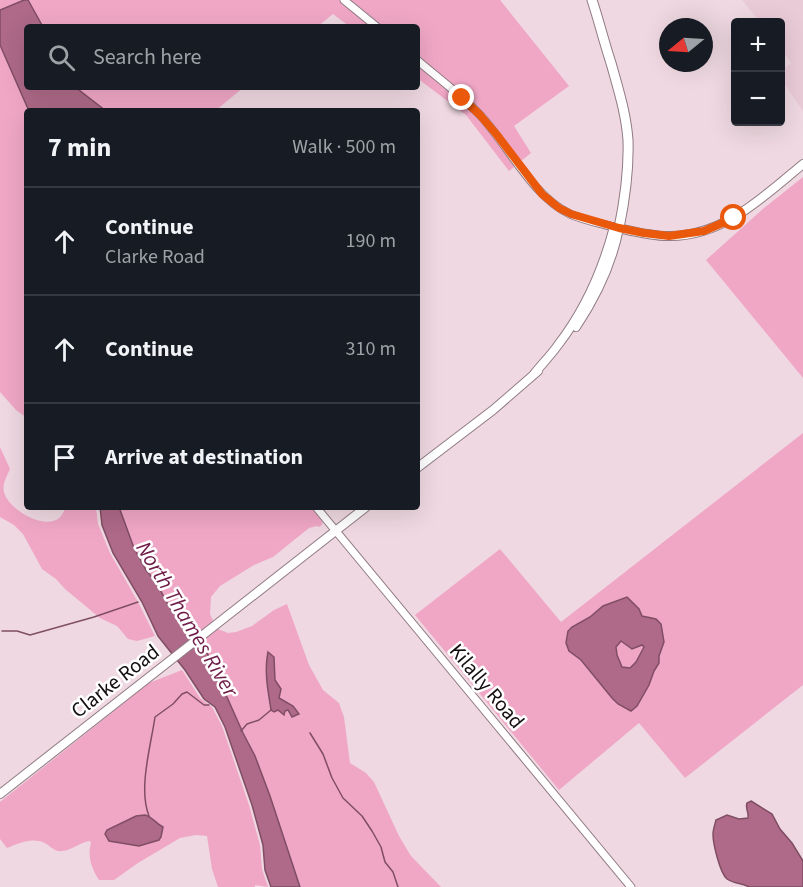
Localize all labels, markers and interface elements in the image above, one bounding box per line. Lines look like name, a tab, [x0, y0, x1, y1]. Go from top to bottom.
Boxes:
north arrow	[659, 18, 713, 72]
map controls	[731, 18, 785, 126]
button: +	[731, 18, 785, 72]
search box	[24, 24, 420, 90]
icon: search	[45, 41, 78, 74]
text: Search here	[93, 41, 201, 73]
button: −	[731, 72, 785, 126]
route end	[448, 84, 474, 110]
text: 7 min	[48, 129, 111, 166]
text: Walk · 500 m	[292, 133, 396, 161]
route start	[720, 204, 746, 230]
text: Continue	[105, 211, 194, 243]
icon: ahead	[48, 225, 81, 258]
text: 190 m	[346, 227, 396, 255]
text: Clarke Road	[105, 243, 205, 271]
icon: ahead	[48, 333, 81, 366]
text: Continue	[105, 333, 194, 365]
text: 310 m	[346, 335, 396, 363]
icon: arrive	[48, 441, 81, 474]
text: Arrive at destination	[105, 441, 303, 473]
water label: North Thames River	[128, 535, 247, 704]
street label: Clarke Road	[64, 637, 166, 725]
street label: Kilally Road	[442, 637, 532, 735]

